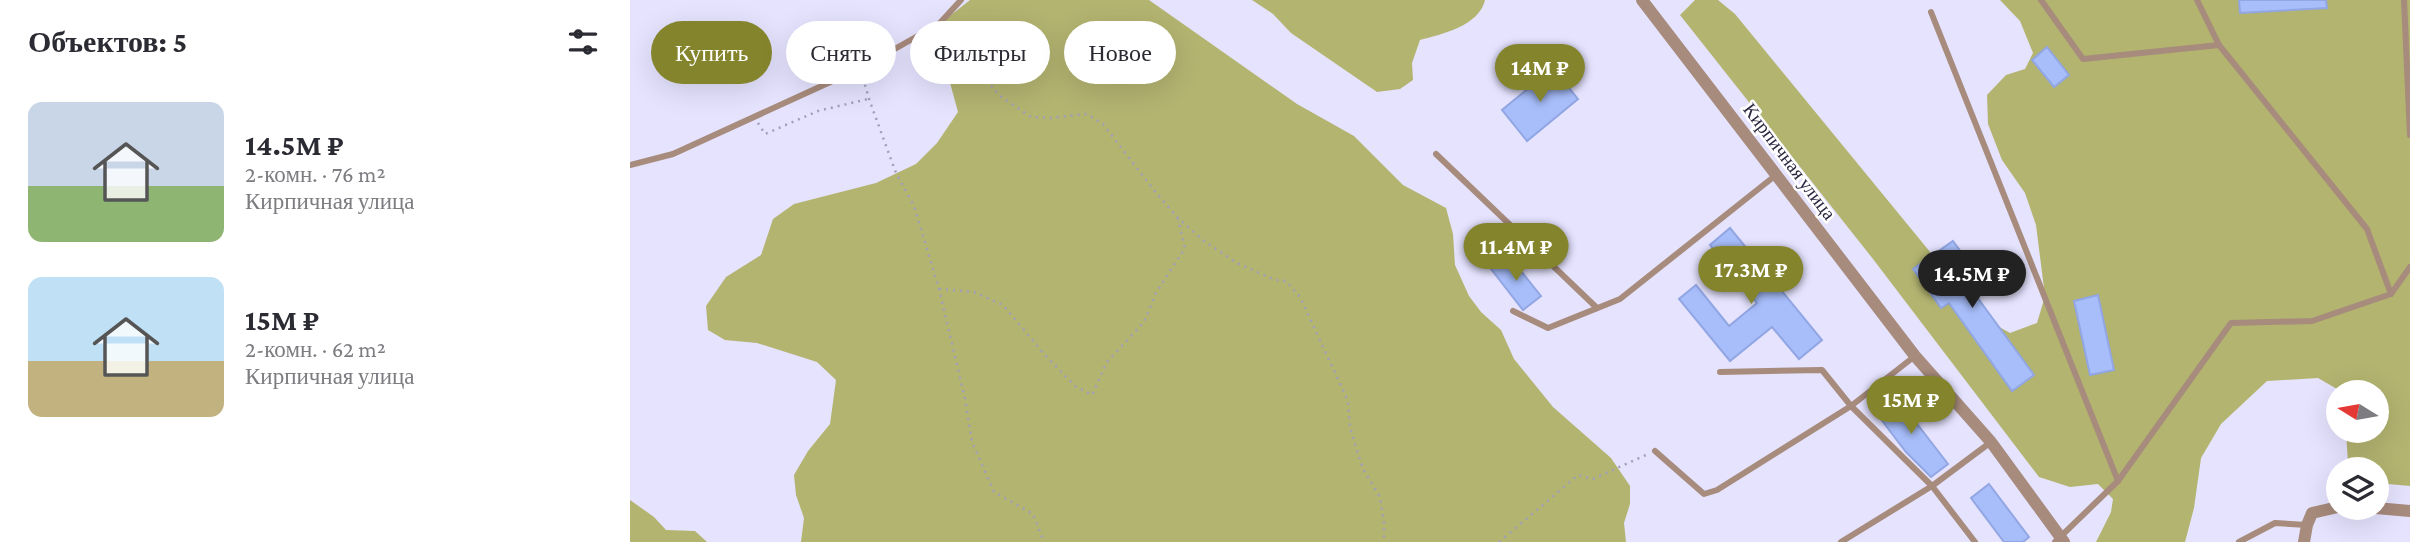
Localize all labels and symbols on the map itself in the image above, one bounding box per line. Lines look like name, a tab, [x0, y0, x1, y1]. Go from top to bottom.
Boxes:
pin: 14M ₽	[1491, 44, 1589, 104]
street label: Кирпичная улица	[1739, 99, 1840, 224]
pin: 11.4M ₽	[1451, 224, 1581, 283]
pin: 17.3M ₽	[1686, 246, 1816, 306]
pin: 14.5M ₽	[1907, 250, 2037, 310]
pin: 15M ₽	[1862, 376, 1960, 436]
north arrow	[2326, 380, 2389, 443]

